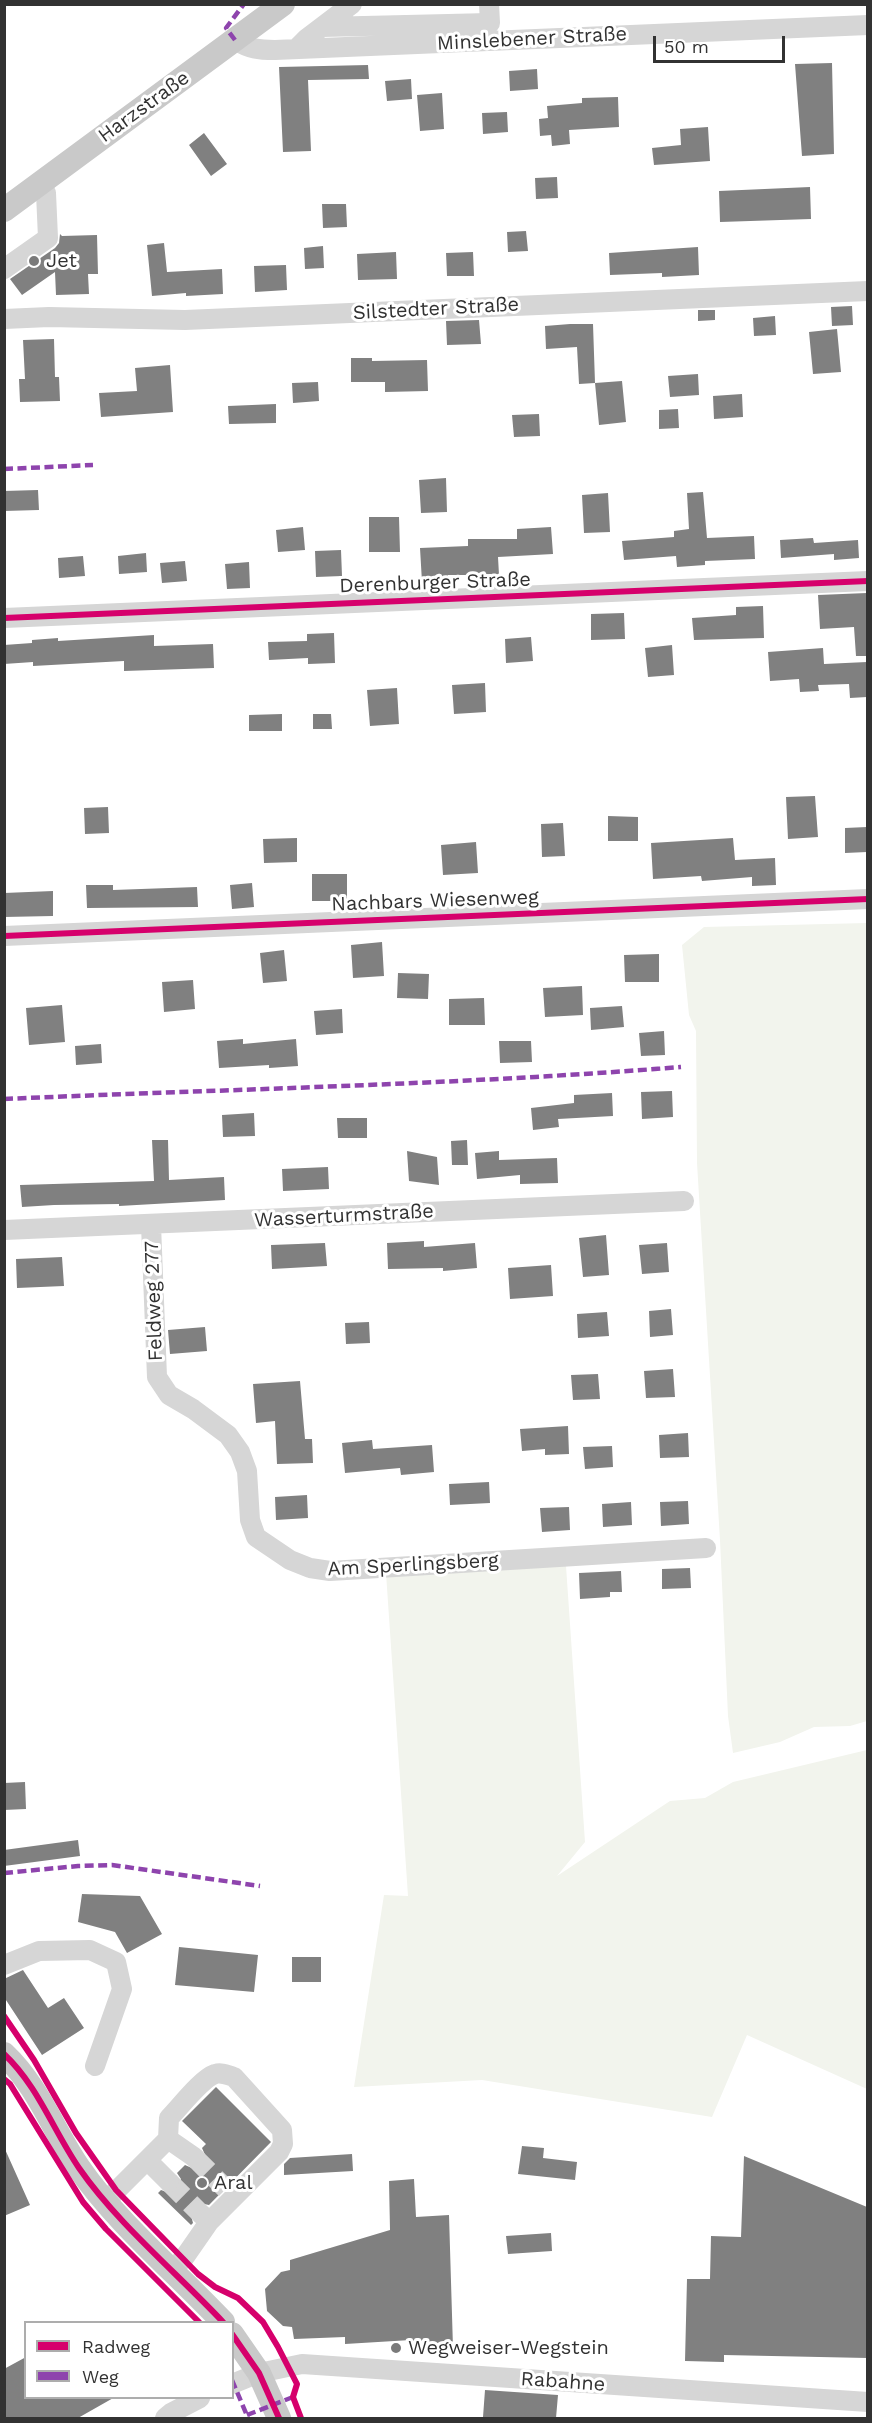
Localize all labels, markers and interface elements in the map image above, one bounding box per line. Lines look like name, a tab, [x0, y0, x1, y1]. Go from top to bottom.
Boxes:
street label: Minslebener Straße	[436, 22, 628, 56]
scale bar	[656, 24, 788, 62]
text: 50 m	[664, 36, 709, 57]
street label: Harzstraße	[94, 66, 194, 148]
place label: Jet	[46, 249, 77, 273]
marker: Jet	[27, 254, 41, 268]
street label: Silstedter Straße	[352, 293, 520, 325]
street label: Derenburger Straße	[339, 568, 531, 598]
street label: Nachbars Wiesenweg	[331, 885, 539, 917]
street label: Wasserturmstraße	[254, 1199, 434, 1233]
street label: Feldweg 277	[140, 1240, 168, 1362]
street label: Am Sperlingsberg	[327, 1549, 499, 1581]
place label: Aral	[214, 2171, 253, 2195]
marker: Aral	[195, 2176, 209, 2190]
legend	[24, 2321, 234, 2399]
text: Radweg	[82, 2336, 150, 2357]
place label: Wegweiser-Wegstein	[408, 2336, 609, 2360]
marker: Wegweiser-Wegstein	[389, 2341, 403, 2355]
text: Weg	[82, 2366, 119, 2387]
street label: Rabahne	[520, 2367, 606, 2397]

